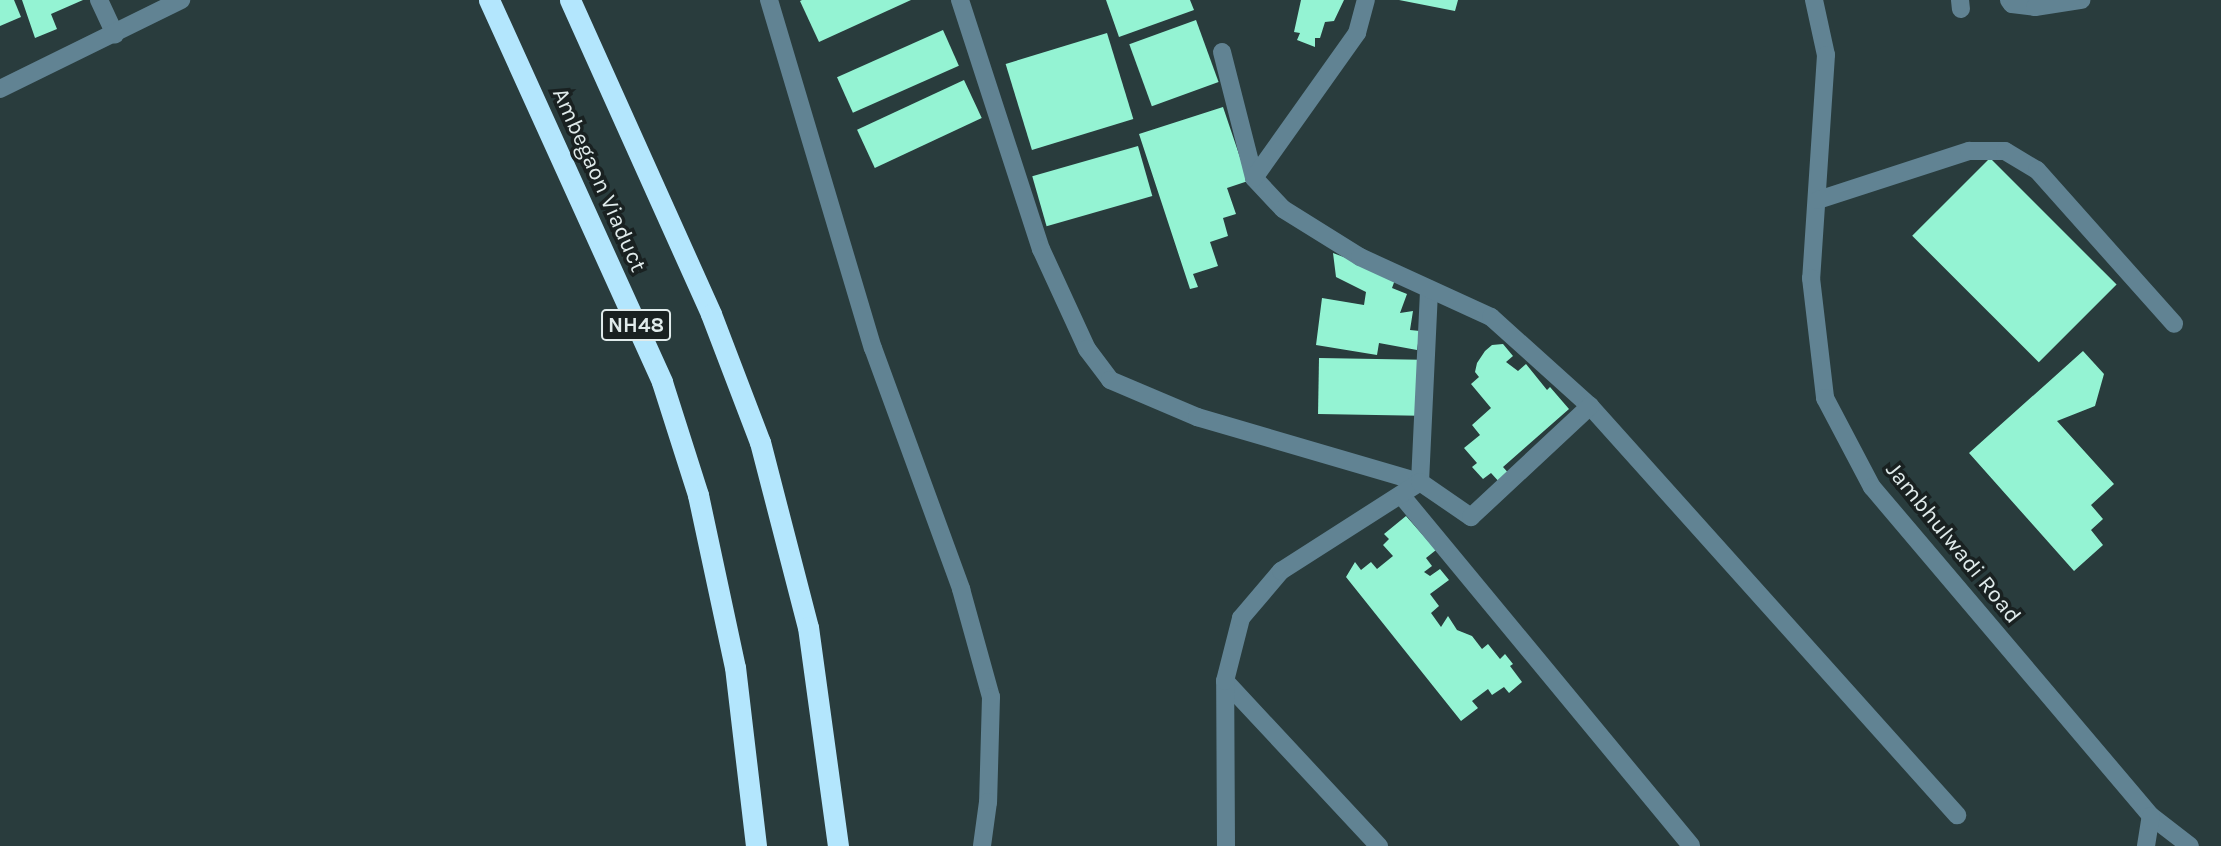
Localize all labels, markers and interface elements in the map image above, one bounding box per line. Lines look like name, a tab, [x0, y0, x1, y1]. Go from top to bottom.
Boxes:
street label: Ambegaon Viaduct	[546, 84, 652, 276]
road number: NH48	[601, 308, 671, 342]
street label: Jambhulwadi Road	[1879, 457, 2027, 629]

